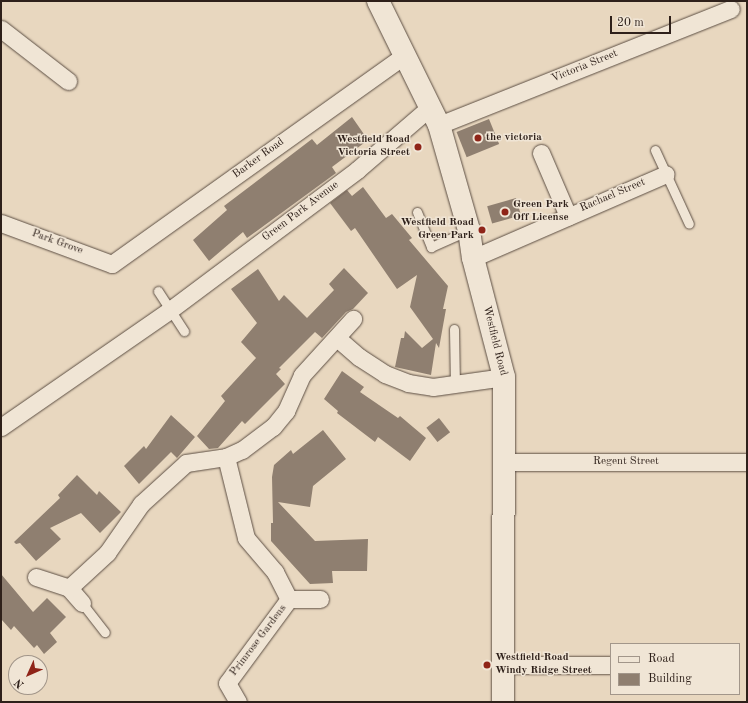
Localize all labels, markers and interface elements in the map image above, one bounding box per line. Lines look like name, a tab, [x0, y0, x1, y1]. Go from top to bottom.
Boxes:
scale bar	[612, 8, 673, 34]
text: 20 m	[617, 17, 644, 29]
street label: Victoria Street	[550, 48, 620, 86]
place label: the victoria	[486, 131, 542, 145]
marker: the victoria	[473, 133, 483, 143]
place label: Westfield Road Victoria Street	[336, 134, 410, 160]
street label: Barker Road	[231, 136, 287, 182]
marker: Westfield Road Victoria Street	[413, 142, 423, 152]
street label: Rachael Street	[578, 176, 648, 216]
street label: Green Park Avenue	[260, 179, 342, 245]
place label: Green Park Off License	[513, 199, 569, 225]
marker: Green Park Off License	[500, 207, 510, 217]
place label: Westfield Road Green Park	[400, 217, 474, 243]
marker: Westfield Road Green Park	[477, 225, 487, 235]
street label: Park Grove	[30, 228, 84, 258]
street label: Westfield Road	[479, 305, 509, 377]
street label: Regent Street	[593, 455, 659, 469]
street label: Primrose Gardens	[228, 603, 290, 679]
legend	[610, 643, 740, 695]
place label: Westfield Road Windy Ridge Street	[495, 652, 592, 678]
text: Road	[648, 653, 675, 665]
north arrow	[8, 655, 48, 695]
marker: Westfield Road Windy Ridge Street	[482, 660, 492, 670]
text: Building	[648, 673, 692, 685]
text: N	[13, 676, 27, 690]

